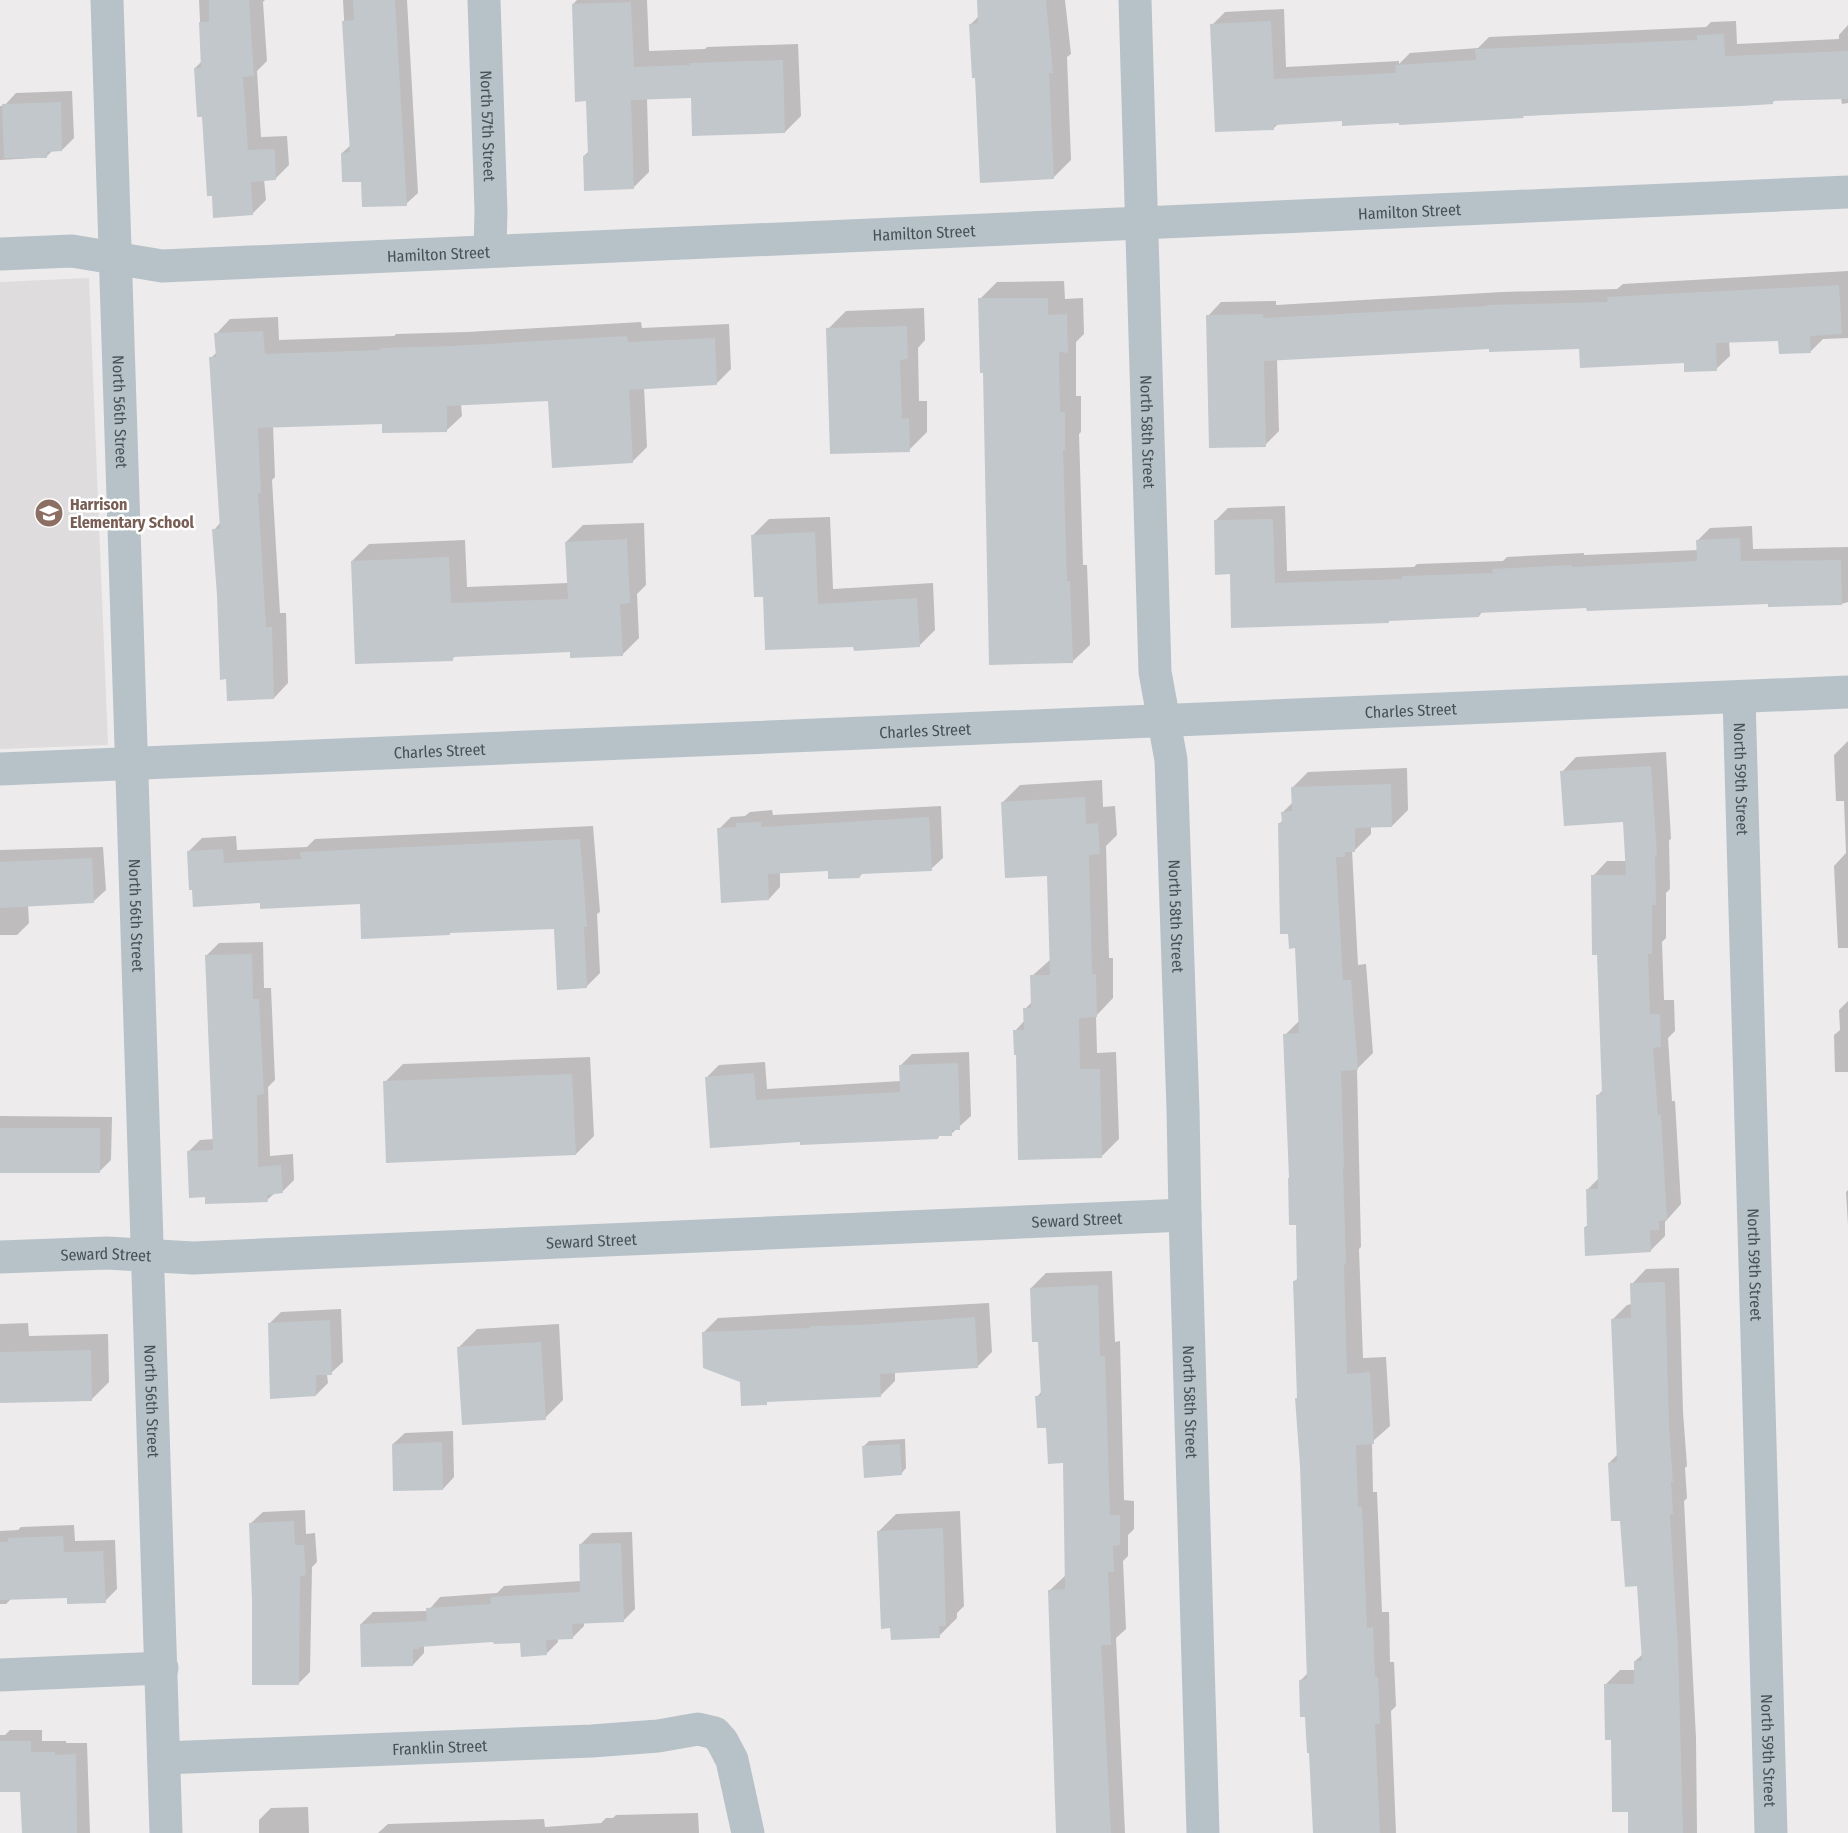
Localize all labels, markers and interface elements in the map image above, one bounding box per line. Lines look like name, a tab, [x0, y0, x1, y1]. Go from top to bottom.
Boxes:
street label: North 57th Street	[476, 70, 499, 183]
street label: Hamilton Street	[1358, 200, 1462, 223]
street label: Hamilton Street	[872, 221, 977, 245]
street label: Hamilton Street	[387, 243, 491, 266]
street label: North 56th Street	[108, 355, 131, 469]
street label: North 58th Street	[1136, 375, 1159, 490]
place label: Harrison Elementary School	[70, 495, 195, 532]
school or university icon: Harrison Elementary School	[33, 497, 65, 529]
street label: Charles Street	[1365, 699, 1458, 722]
street label: Charles Street	[879, 720, 972, 742]
street label: North 59th Street	[1730, 722, 1752, 836]
street label: Charles Street	[393, 740, 487, 763]
street label: North 56th Street	[125, 859, 147, 973]
street label: North 58th Street	[1164, 859, 1187, 974]
street label: North 59th Street	[1743, 1208, 1766, 1322]
street label: Seward Street	[1031, 1209, 1124, 1232]
street label: Seward Street	[546, 1230, 638, 1253]
street label: Seward Street	[60, 1244, 153, 1266]
street label: North 56th Street	[140, 1344, 163, 1459]
street label: North 58th Street	[1179, 1345, 1201, 1460]
street label: North 59th Street	[1757, 1694, 1779, 1808]
street label: Franklin Street	[392, 1736, 488, 1759]

